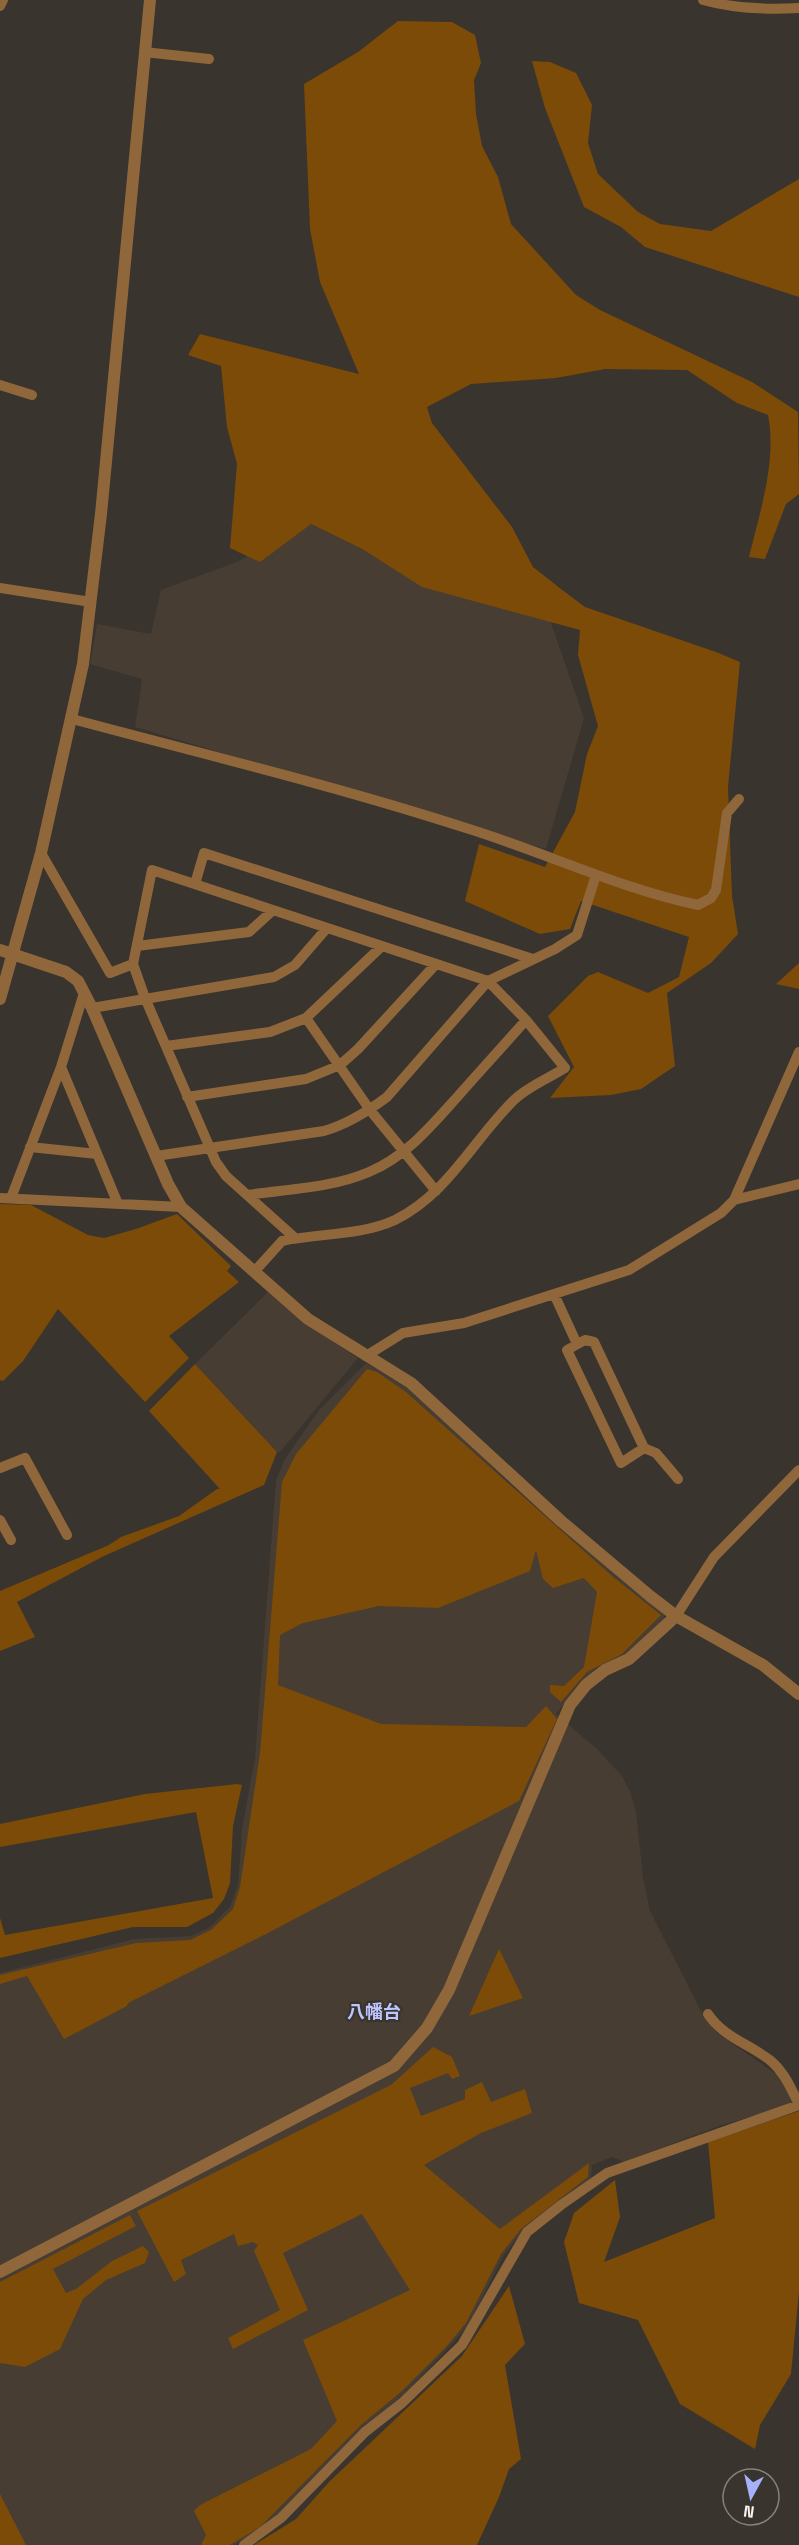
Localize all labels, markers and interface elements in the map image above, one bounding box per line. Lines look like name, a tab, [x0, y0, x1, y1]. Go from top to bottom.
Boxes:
district label: 八幡台	[347, 2000, 401, 2023]
north arrow	[721, 2467, 781, 2527]
text: N	[742, 2500, 756, 2523]

